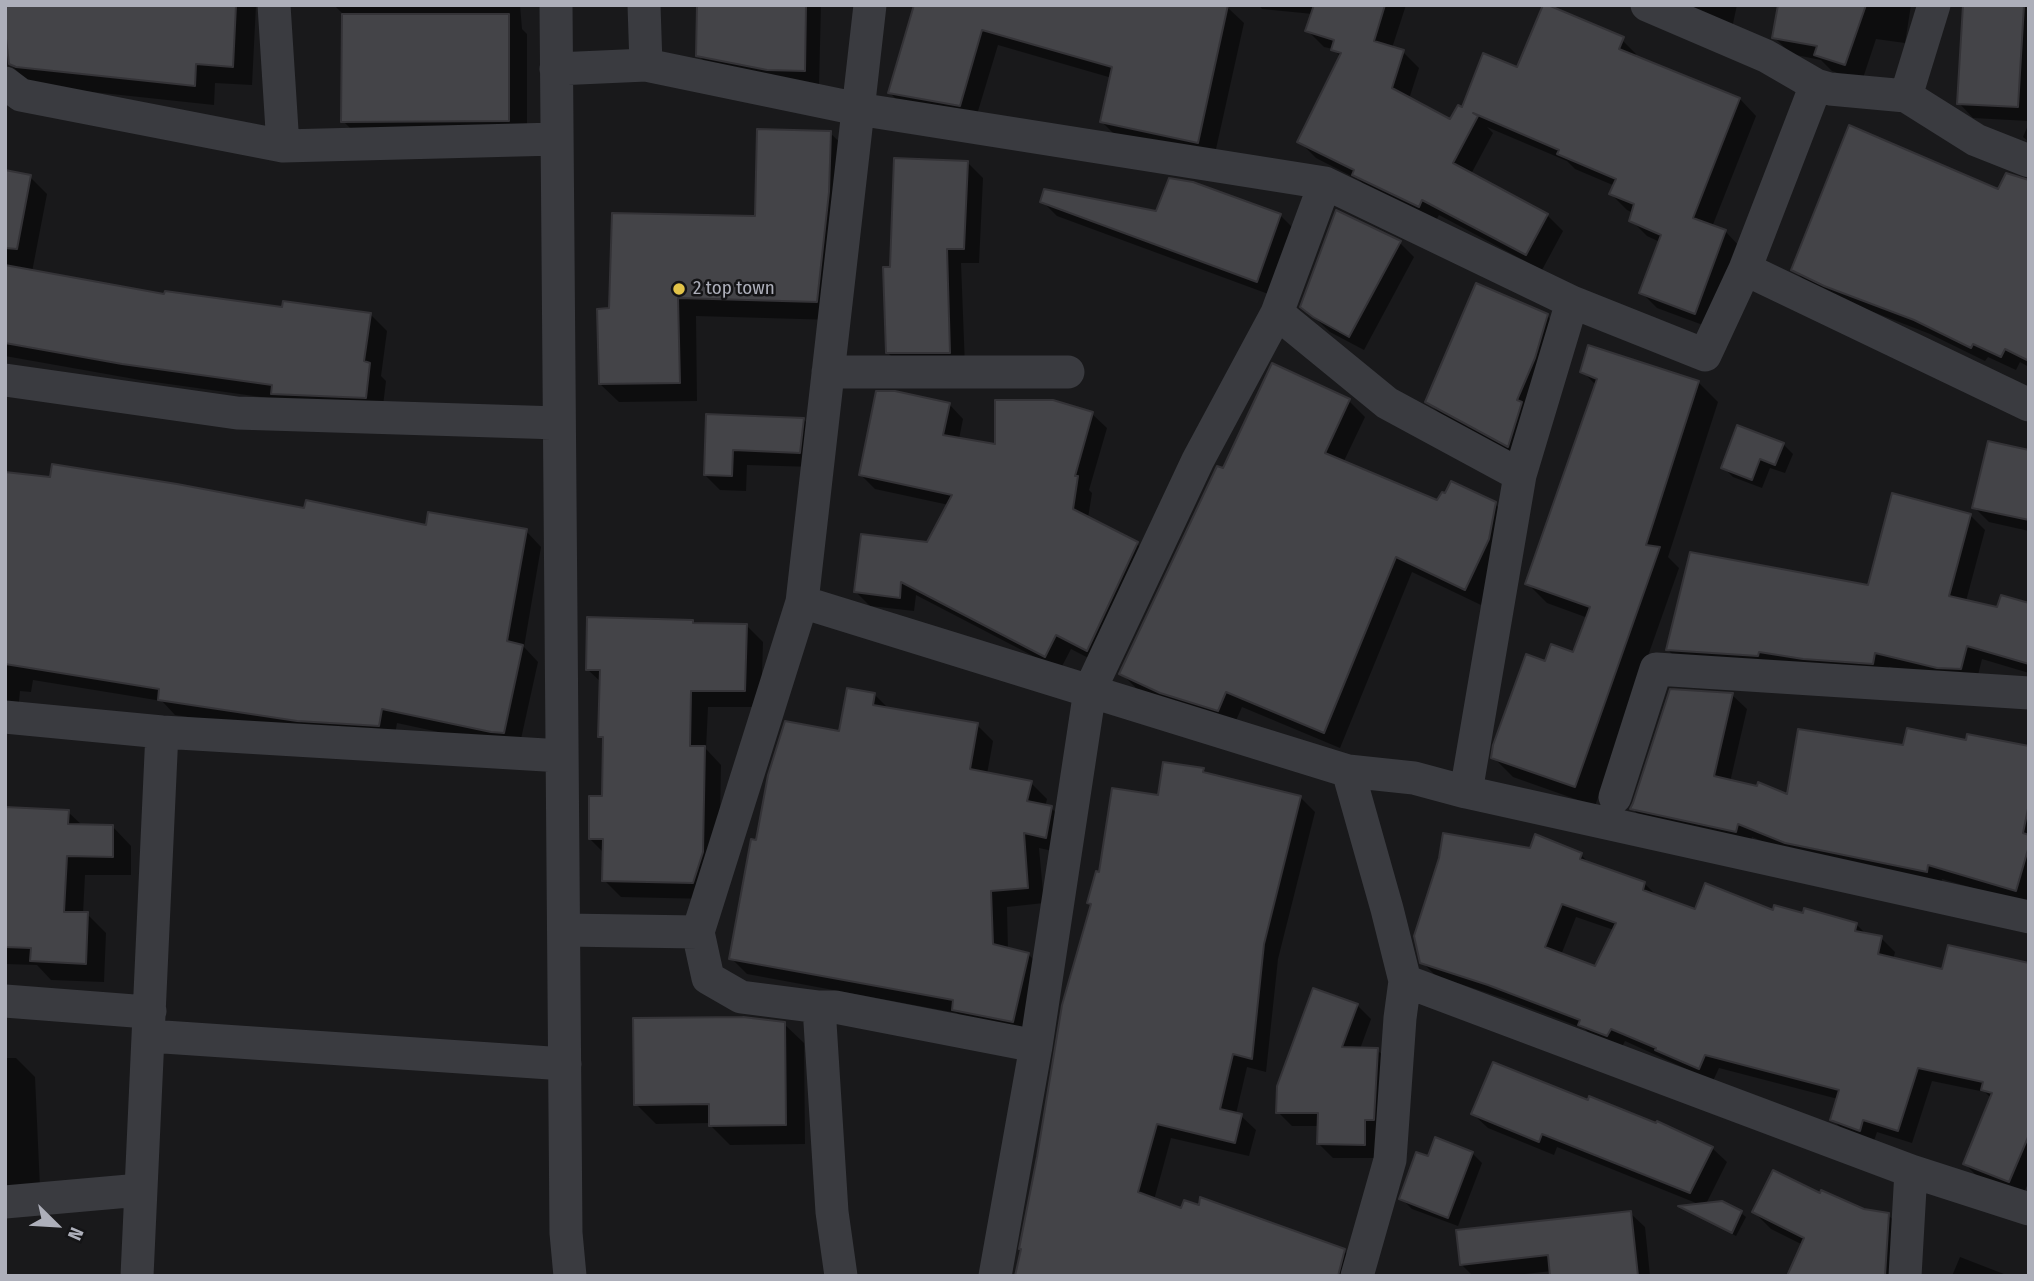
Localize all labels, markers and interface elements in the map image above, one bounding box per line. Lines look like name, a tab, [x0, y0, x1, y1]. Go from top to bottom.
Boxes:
place label: 2 top town	[693, 278, 775, 300]
marker: 2 top town	[671, 281, 687, 297]
north arrow	[21, 1190, 91, 1260]
text: N	[63, 1224, 88, 1244]

